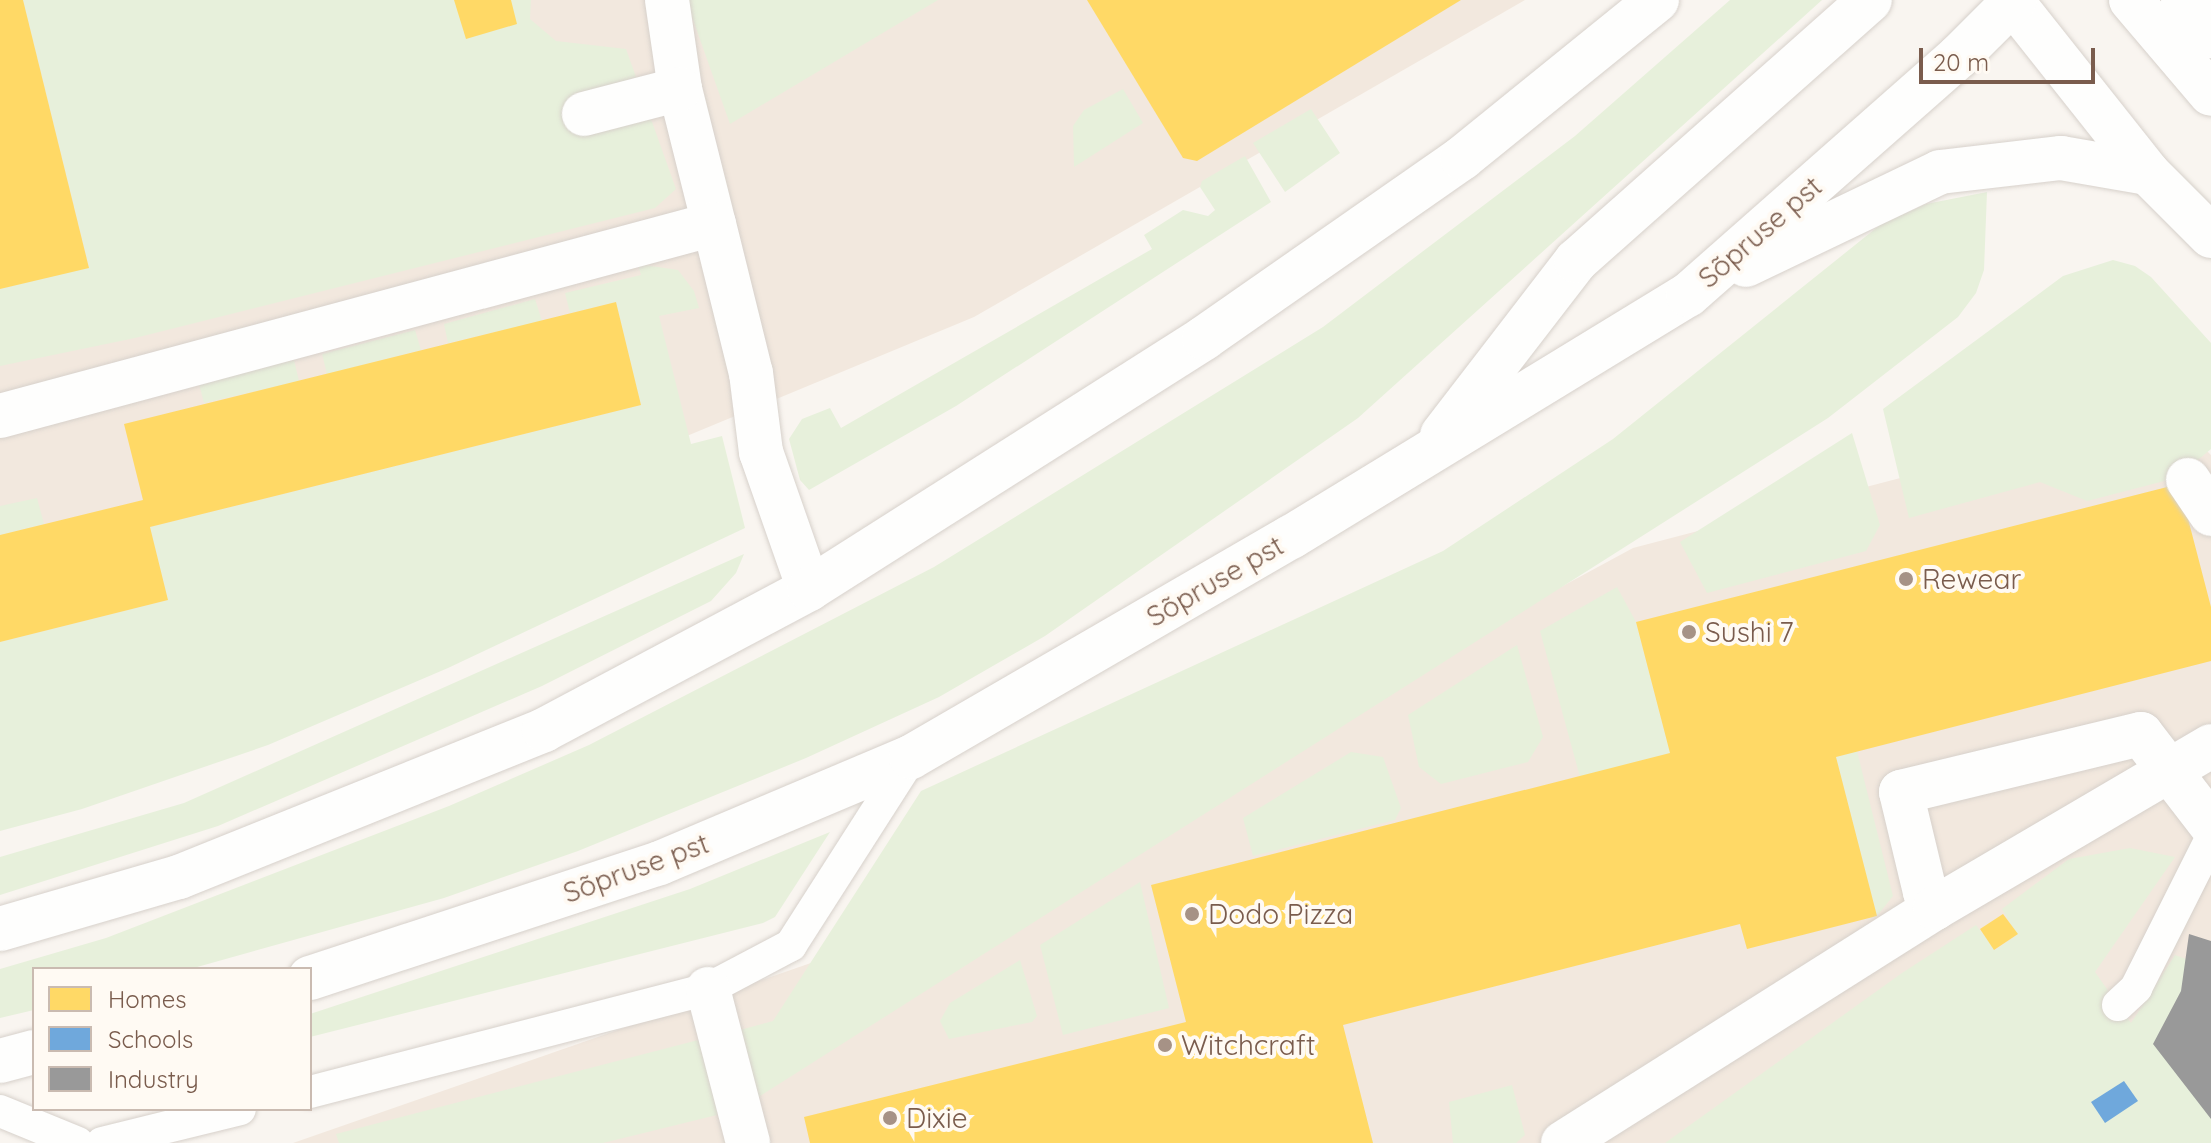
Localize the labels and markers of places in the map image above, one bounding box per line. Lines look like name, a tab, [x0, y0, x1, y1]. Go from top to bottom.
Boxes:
place label: Rewear	[1922, 562, 2021, 596]
marker: Rewear	[1897, 570, 1915, 588]
place label: Sushi 7	[1705, 615, 1794, 649]
marker: Sushi 7	[1680, 623, 1698, 641]
place label: Dodo Pizza	[1208, 897, 1353, 931]
marker: Dodo Pizza	[1183, 905, 1201, 923]
place label: Witchcraft	[1181, 1028, 1315, 1062]
marker: Witchcraft	[1156, 1036, 1174, 1054]
place label: Dixie	[906, 1101, 967, 1135]
marker: Dixie	[881, 1109, 899, 1127]

